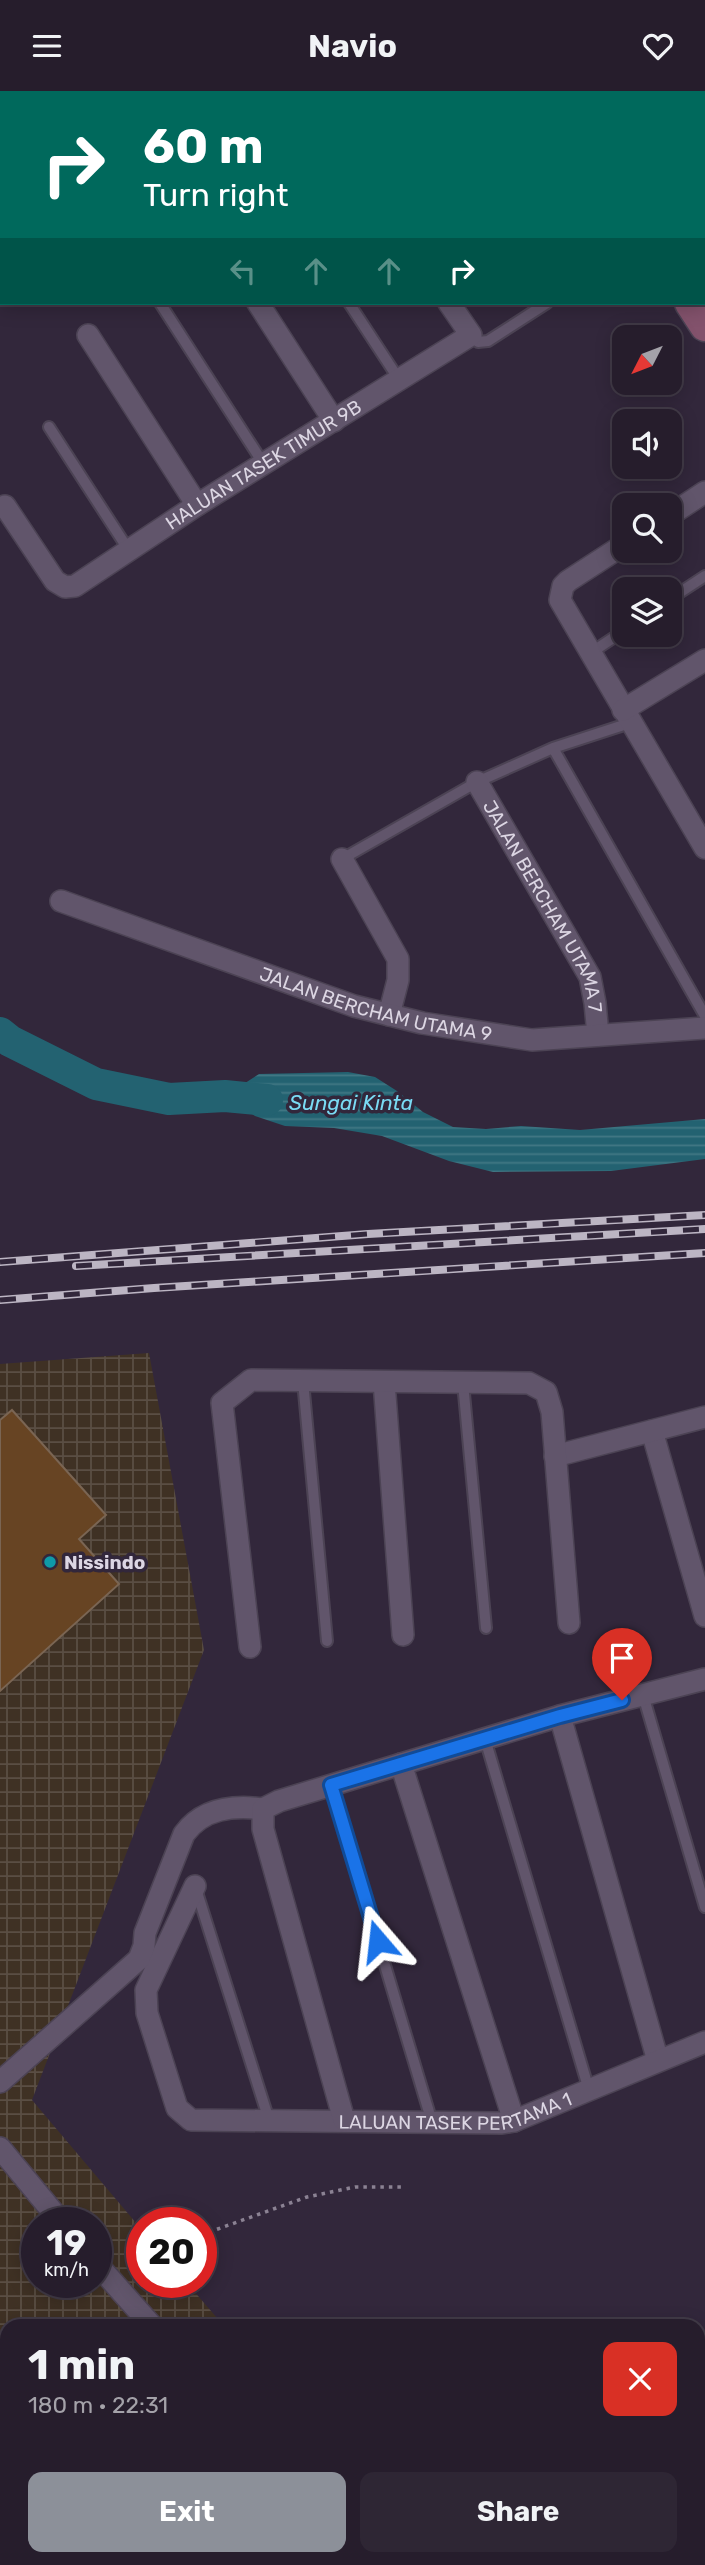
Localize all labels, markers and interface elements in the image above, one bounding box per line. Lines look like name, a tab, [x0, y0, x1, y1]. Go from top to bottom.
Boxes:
icon: menu	[28, 27, 66, 65]
text: Navio	[308, 27, 397, 65]
icon: heart	[639, 27, 677, 65]
text: 60 m	[143, 117, 264, 175]
icon: right	[28, 119, 119, 210]
text: Turn right	[143, 176, 288, 214]
icon: left	[224, 252, 262, 290]
icon: ahead	[297, 252, 335, 290]
icon: ahead	[370, 252, 408, 290]
icon: right	[443, 252, 481, 290]
north arrow	[612, 325, 682, 395]
map controls	[612, 325, 682, 647]
street label: HALUAN TASEK TIMUR 9B	[161, 395, 365, 534]
button: sound	[612, 409, 682, 479]
button: search	[612, 493, 682, 563]
button: layers	[612, 577, 682, 647]
street label: JALAN BERCHAM UTAMA 7	[478, 796, 607, 1014]
street label: JALAN BERCHAM UTAMA 9	[257, 962, 494, 1045]
water label: Sungai Kinta	[289, 1090, 413, 1115]
place label: Nissindo	[64, 1551, 145, 1574]
marker: Nissindo	[42, 1554, 58, 1570]
pin	[592, 1628, 652, 1700]
icon: arrive	[603, 1639, 641, 1677]
position arrow	[341, 1904, 415, 1978]
street label: LALUAN TASEK PERTAMA 1	[338, 2087, 575, 2135]
speed limit sign: 20	[126, 2207, 217, 2298]
text: 19	[47, 2222, 86, 2264]
text: km/h	[44, 2259, 89, 2281]
text: 1 min	[28, 2340, 135, 2390]
button: close	[603, 2342, 677, 2416]
text: 180 m · 22:31	[28, 2391, 168, 2419]
button: Exit	[28, 2472, 346, 2552]
button: Share	[360, 2472, 677, 2552]

